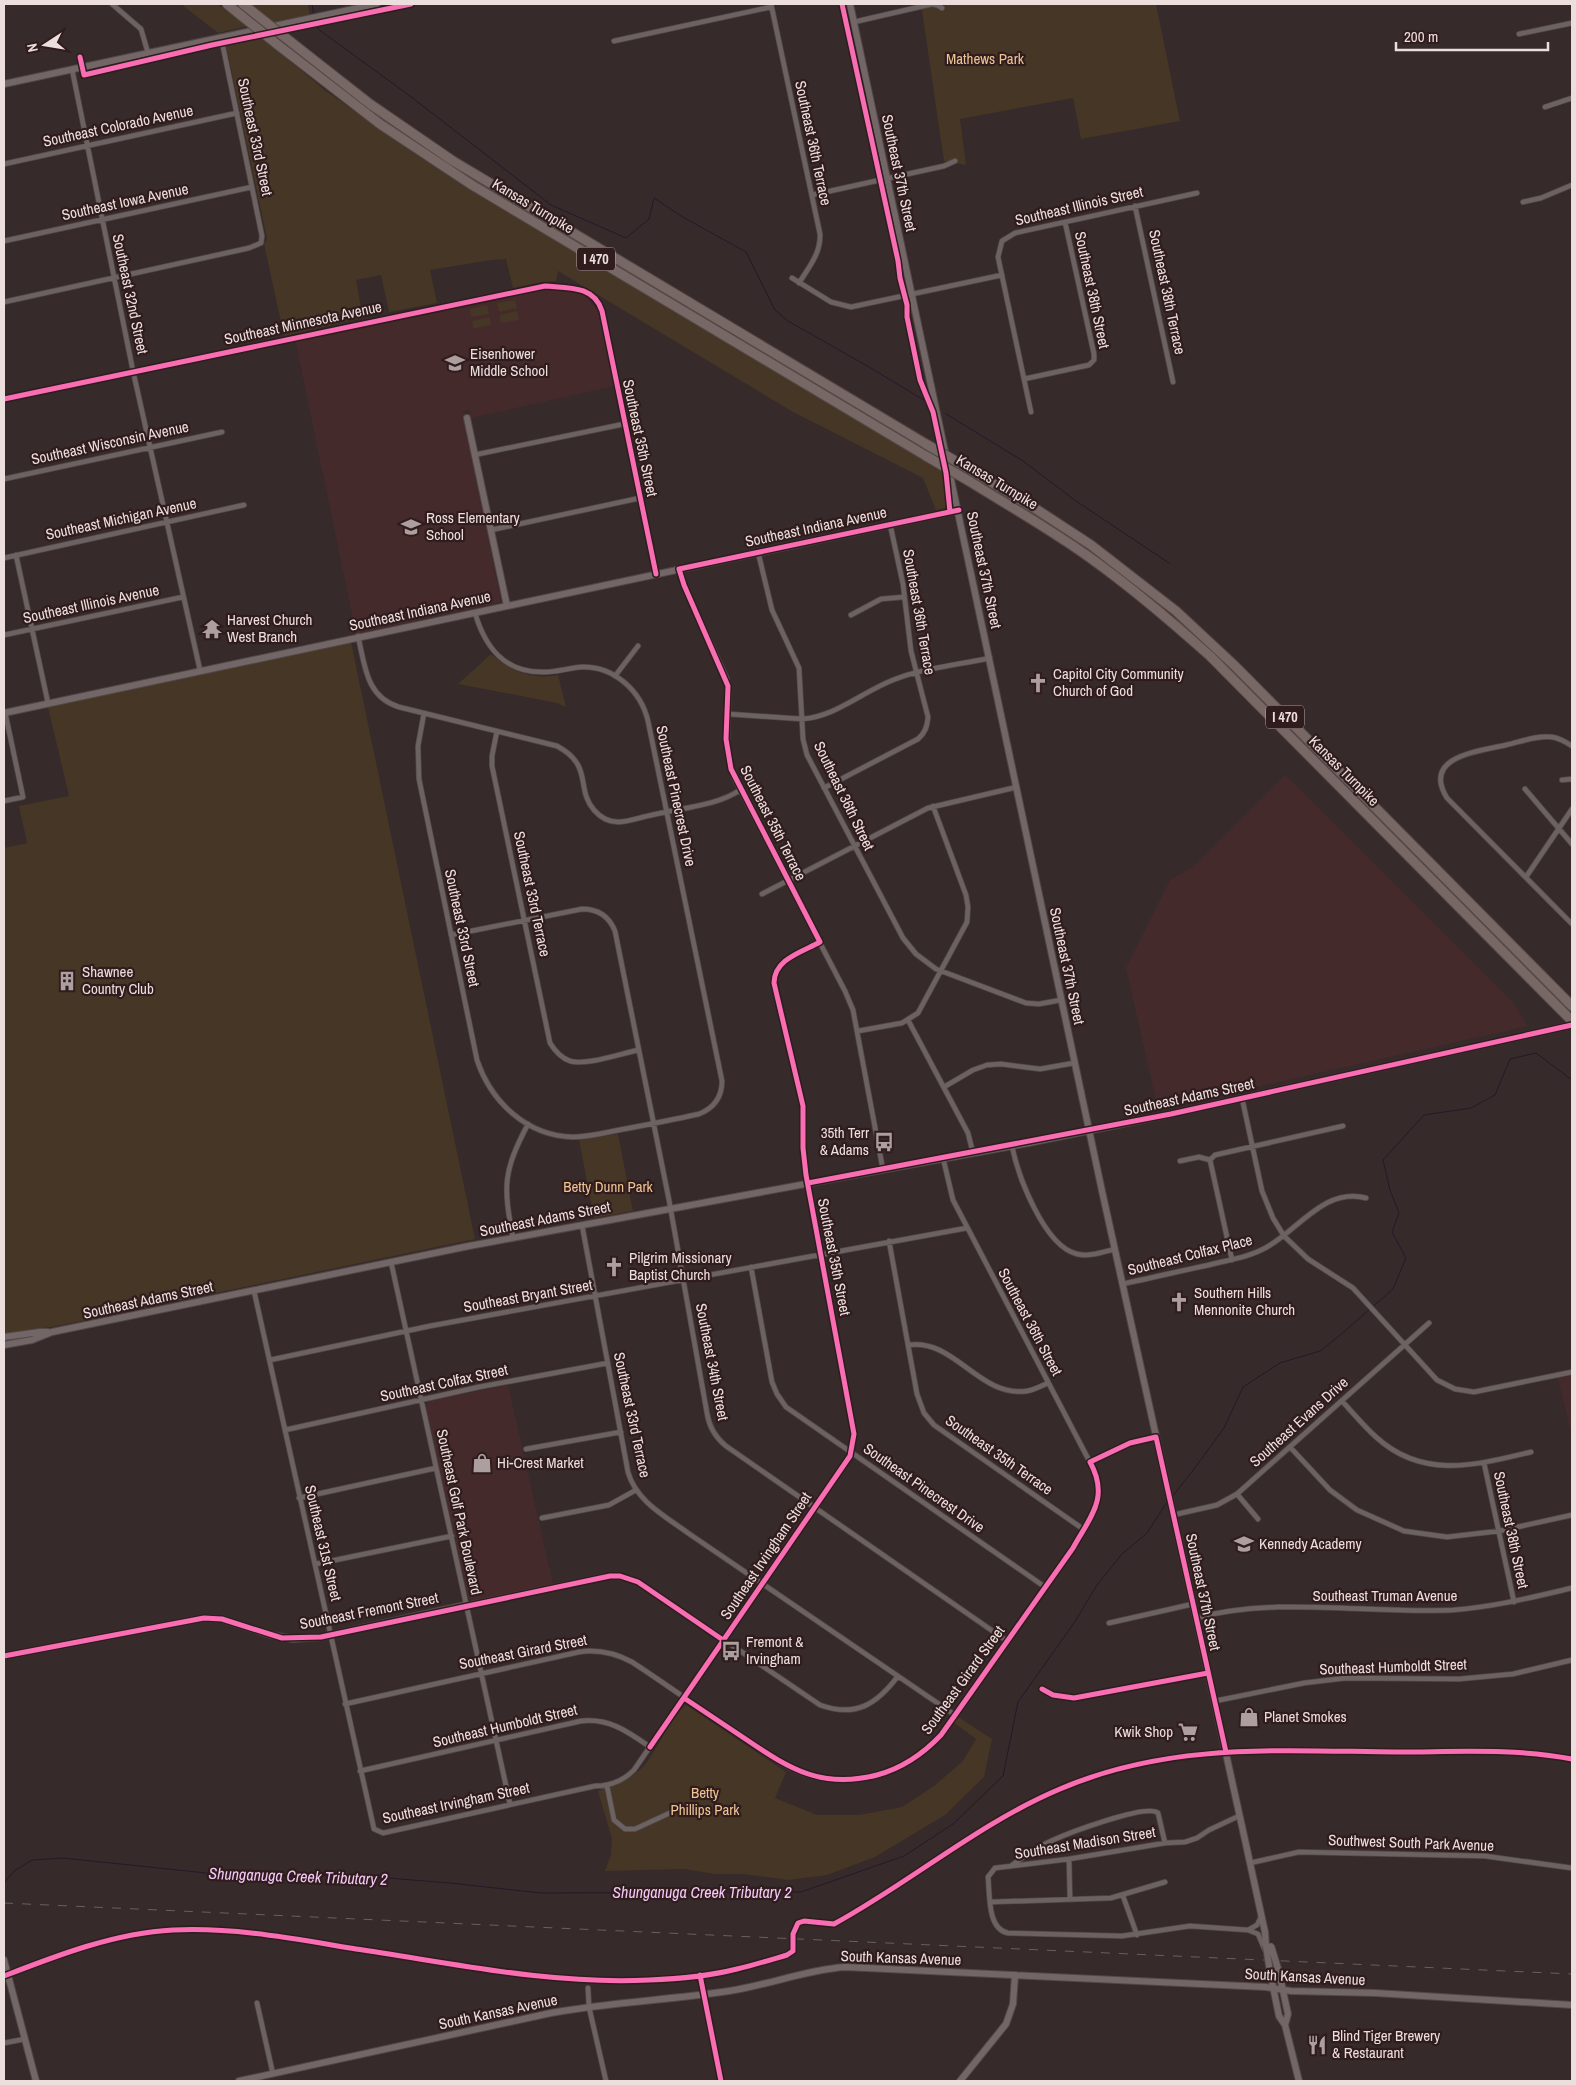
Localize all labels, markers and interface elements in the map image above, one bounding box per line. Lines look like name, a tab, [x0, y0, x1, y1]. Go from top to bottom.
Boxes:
north arrow	[20, 20, 70, 70]
scale bar	[1396, 20, 1548, 52]
text: 200 m	[1404, 26, 1438, 47]
text: N	[23, 42, 42, 54]
park label: Mathews Park	[946, 48, 1025, 69]
street label: Southeast 33rd Street	[233, 76, 278, 198]
street label: Southeast 36th Terrace	[790, 79, 837, 207]
street label: Southeast Colorado Avenue	[41, 99, 195, 152]
street label: Southeast 37th Street	[877, 113, 922, 234]
street label: Kansas Turnpike	[489, 173, 578, 238]
street label: Southeast Iowa Avenue	[60, 178, 190, 225]
street label: Southeast Illinois Street	[1013, 180, 1145, 230]
street label: Southeast 38th Terrace	[1144, 228, 1191, 356]
street label: Southeast 38th Street	[1070, 230, 1115, 351]
street label: Southeast 32nd Street	[107, 232, 154, 357]
road number: I 470	[577, 248, 615, 270]
street label: Southeast Minnesota Avenue	[222, 296, 384, 349]
place label: Eisenhower Middle School	[470, 343, 548, 381]
school or university icon: Eisenhower Middle School	[444, 352, 466, 374]
street label: Southeast 35th Street	[618, 378, 663, 499]
street label: Southeast Wisconsin Avenue	[29, 416, 191, 469]
street label: Kansas Turnpike	[953, 449, 1042, 514]
street label: Southeast Michigan Avenue	[44, 492, 198, 545]
street label: Southeast Indiana Avenue	[743, 501, 889, 552]
place label: Ross Elementary School	[426, 507, 520, 545]
street label: Southeast 37th Street	[962, 510, 1007, 631]
school or university icon: Ross Elementary School	[400, 516, 422, 538]
street label: Southeast 36th Terrace	[898, 548, 941, 676]
street label: Southeast Illinois Avenue	[21, 579, 161, 628]
street label: Southeast Indiana Avenue	[347, 585, 493, 636]
place label: Harvest Church West Branch	[227, 609, 312, 647]
temple icon: Harvest Church West Branch	[201, 618, 223, 640]
place label: Capitol City Community Church of God	[1053, 663, 1184, 701]
church icon: Capitol City Community Church of God	[1027, 672, 1049, 694]
road number: I 470	[1266, 706, 1304, 729]
street label: Southeast Pinecrest Drive	[651, 723, 702, 868]
street label: Kansas Turnpike	[1304, 731, 1384, 811]
street label: Southeast 36th Street	[809, 738, 880, 854]
street label: Southeast 35th Terrace	[735, 761, 812, 884]
street label: Southeast 33rd Terrace	[509, 829, 556, 959]
street label: Southeast 33rd Street	[440, 867, 485, 989]
street label: Southeast 37th Street	[1045, 906, 1090, 1027]
place label: Shawnee Country Club	[82, 961, 154, 999]
building icon: Shawnee Country Club	[56, 970, 78, 992]
street label: Southeast Adams Street	[1122, 1072, 1257, 1121]
place label: 35th Terr & Adams	[820, 1122, 869, 1160]
bus stop icon: 35th Terr & Adams	[873, 1131, 895, 1153]
park label: Betty Dunn Park	[563, 1176, 654, 1197]
street label: Southeast Adams Street	[478, 1195, 613, 1241]
street label: Southeast 35th Street	[813, 1196, 856, 1318]
street label: Southeast Colfax Place	[1125, 1229, 1255, 1280]
place label: Pilgrim Missionary Baptist Church	[629, 1247, 732, 1285]
church icon: Pilgrim Missionary Baptist Church	[603, 1256, 625, 1278]
street label: Southeast 36th Street	[993, 1264, 1068, 1380]
street label: Southeast Bryant Street	[462, 1274, 595, 1317]
street label: Southeast Adams Street	[81, 1275, 216, 1324]
place label: Southern Hills Mennonite Church	[1194, 1282, 1295, 1320]
church icon: Southern Hills Mennonite Church	[1168, 1291, 1190, 1313]
street label: Southeast 34th Street	[691, 1301, 734, 1423]
street label: Southeast 33rd Terrace	[609, 1350, 656, 1480]
street label: Southeast Colfax Street	[378, 1359, 510, 1406]
street label: Southeast Evans Drive	[1245, 1372, 1353, 1472]
street label: Southeast 35th Terrace	[941, 1410, 1057, 1500]
street label: Southeast Golf Park Boulevard	[432, 1427, 487, 1597]
street label: Southeast Pinecrest Drive	[859, 1438, 989, 1537]
shop icon: Hi-Crest Market	[471, 1452, 493, 1474]
place label: Hi-Crest Market	[497, 1452, 584, 1473]
street label: Southeast 38th Street	[1489, 1470, 1534, 1591]
street label: Southeast 31st Street	[300, 1483, 347, 1603]
street label: Southeast Irvingham Street	[715, 1487, 816, 1624]
street label: Southeast 37th Street	[1181, 1532, 1226, 1653]
school or university icon: Kennedy Academy	[1233, 1533, 1255, 1555]
place label: Kennedy Academy	[1259, 1533, 1362, 1554]
street label: Southeast Truman Avenue	[1313, 1585, 1458, 1606]
street label: Southeast Fremont Street	[298, 1587, 441, 1634]
street label: Southeast Girard Street	[916, 1621, 1010, 1738]
street label: Southeast Girard Street	[457, 1629, 589, 1674]
place label: Fremont & Irvingham	[746, 1631, 804, 1669]
bus stop icon: Fremont & Irvingham	[720, 1640, 742, 1662]
street label: Southeast Humboldt Street	[1319, 1653, 1468, 1680]
street label: Southeast Humboldt Street	[431, 1699, 580, 1752]
shop icon: Planet Smokes	[1238, 1706, 1260, 1728]
place label: Planet Smokes	[1264, 1706, 1347, 1727]
place label: Kwik Shop	[1114, 1721, 1173, 1742]
supermarket icon: Kwik Shop	[1177, 1721, 1199, 1743]
street label: Southeast Irvingham Street	[380, 1777, 532, 1828]
park label: Betty Phillips Park	[670, 1782, 740, 1820]
street label: Southeast Madison Street	[1013, 1821, 1157, 1864]
street label: Southwest South Park Avenue	[1328, 1829, 1494, 1856]
water label: Shunganuga Creek Tributary 2	[208, 1862, 389, 1890]
water label: Shunganuga Creek Tributary 2	[612, 1881, 792, 1903]
street label: South Kansas Avenue	[840, 1945, 962, 1970]
street label: South Kansas Avenue	[1244, 1963, 1366, 1990]
street label: South Kansas Avenue	[437, 1989, 559, 2034]
place label: Blind Tiger Brewery & Restaurant	[1332, 2025, 1441, 2063]
restaurant icon: Blind Tiger Brewery & Restaurant	[1306, 2034, 1328, 2056]

